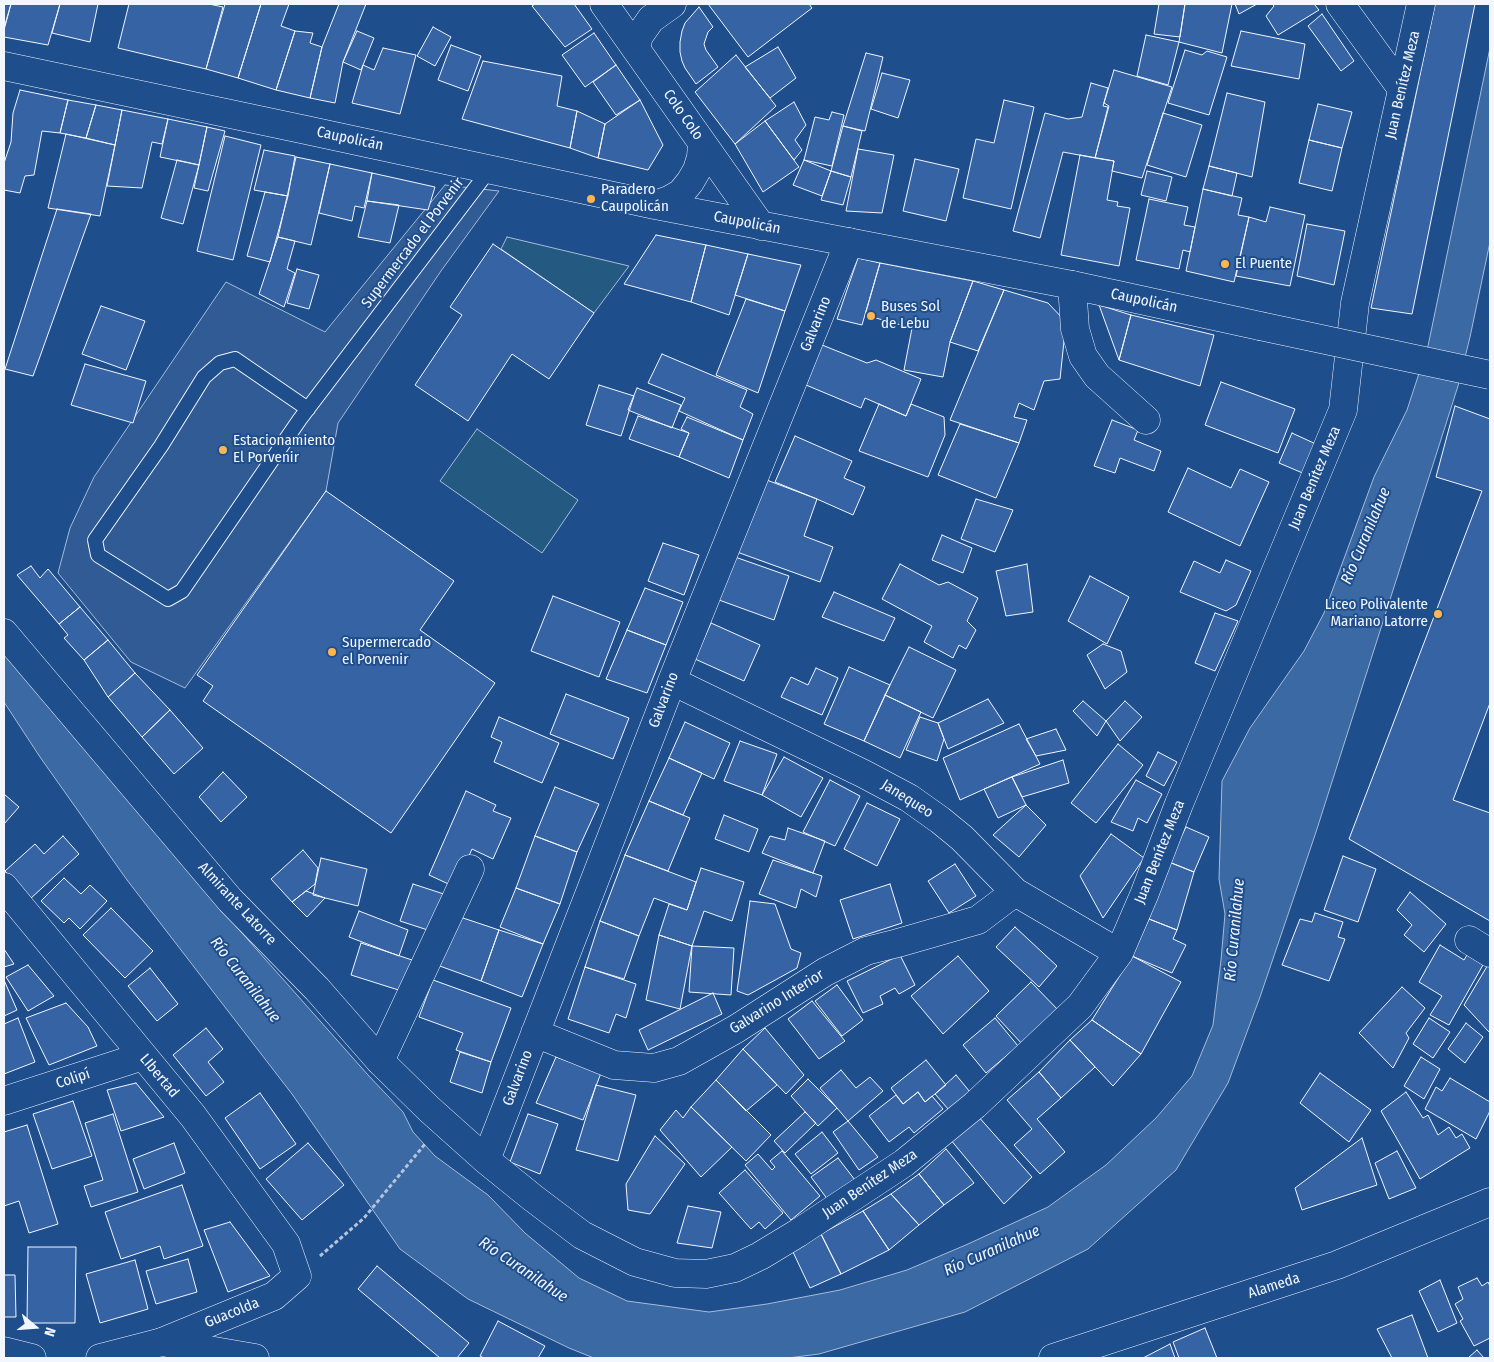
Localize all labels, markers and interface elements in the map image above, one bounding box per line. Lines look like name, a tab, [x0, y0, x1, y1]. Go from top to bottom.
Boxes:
street label: Juan Benítez Meza	[1382, 29, 1424, 141]
street label: Colo Colo	[659, 86, 707, 144]
street label: Caupolicán	[315, 123, 385, 155]
street label: Supermercado el Porvenir	[358, 174, 468, 312]
place label: Paradero Caupolicán	[601, 181, 669, 216]
marker: Paradero Caupolicán	[585, 193, 597, 205]
street label: Caupolicán	[712, 208, 782, 238]
place label: El Puente	[1235, 255, 1292, 273]
marker: El Puente	[1219, 258, 1231, 270]
street label: Caupolicán	[1109, 285, 1179, 317]
street label: Galvarino	[797, 294, 835, 354]
place label: Buses Sol de Lebu	[881, 298, 940, 333]
marker: Buses Sol de Lebu	[865, 310, 877, 322]
street label: Juan Benítez Meza	[1285, 424, 1345, 532]
place label: Estacionamiento El Porvenir	[233, 432, 335, 467]
marker: Estacionamiento El Porvenir	[217, 444, 229, 456]
water label: Río Curanilahue	[1337, 485, 1395, 587]
place label: Liceo Polivalente Mariano Latorre	[1325, 596, 1428, 631]
marker: Liceo Polivalente Mariano Latorre	[1432, 608, 1444, 620]
place label: Supermercado el Porvenir	[342, 634, 431, 669]
marker: Supermercado el Porvenir	[326, 646, 338, 658]
street label: Galvarino	[645, 670, 683, 730]
street label: Janequeo	[878, 776, 936, 822]
street label: Juan Benítez Meza	[1131, 797, 1189, 907]
street label: Almirante Latorre	[194, 859, 280, 949]
water label: Río Curanilahue	[1221, 878, 1249, 982]
water label: Río Curanilahue	[206, 933, 284, 1027]
street label: Galvarino Interior	[727, 966, 827, 1038]
street label: Galvarino	[499, 1048, 537, 1108]
street label: LIbertad	[136, 1051, 182, 1101]
street label: Colipí	[54, 1065, 92, 1093]
street label: Juan Benítez Meza	[819, 1146, 921, 1222]
water label: Río Curanilahue	[941, 1221, 1043, 1281]
water label: Río Curanilahue	[475, 1233, 571, 1307]
street label: Alameda	[1246, 1269, 1302, 1303]
street label: Guacolda	[202, 1294, 262, 1332]
north arrow	[10, 1302, 60, 1352]
text: N	[40, 1325, 59, 1338]

